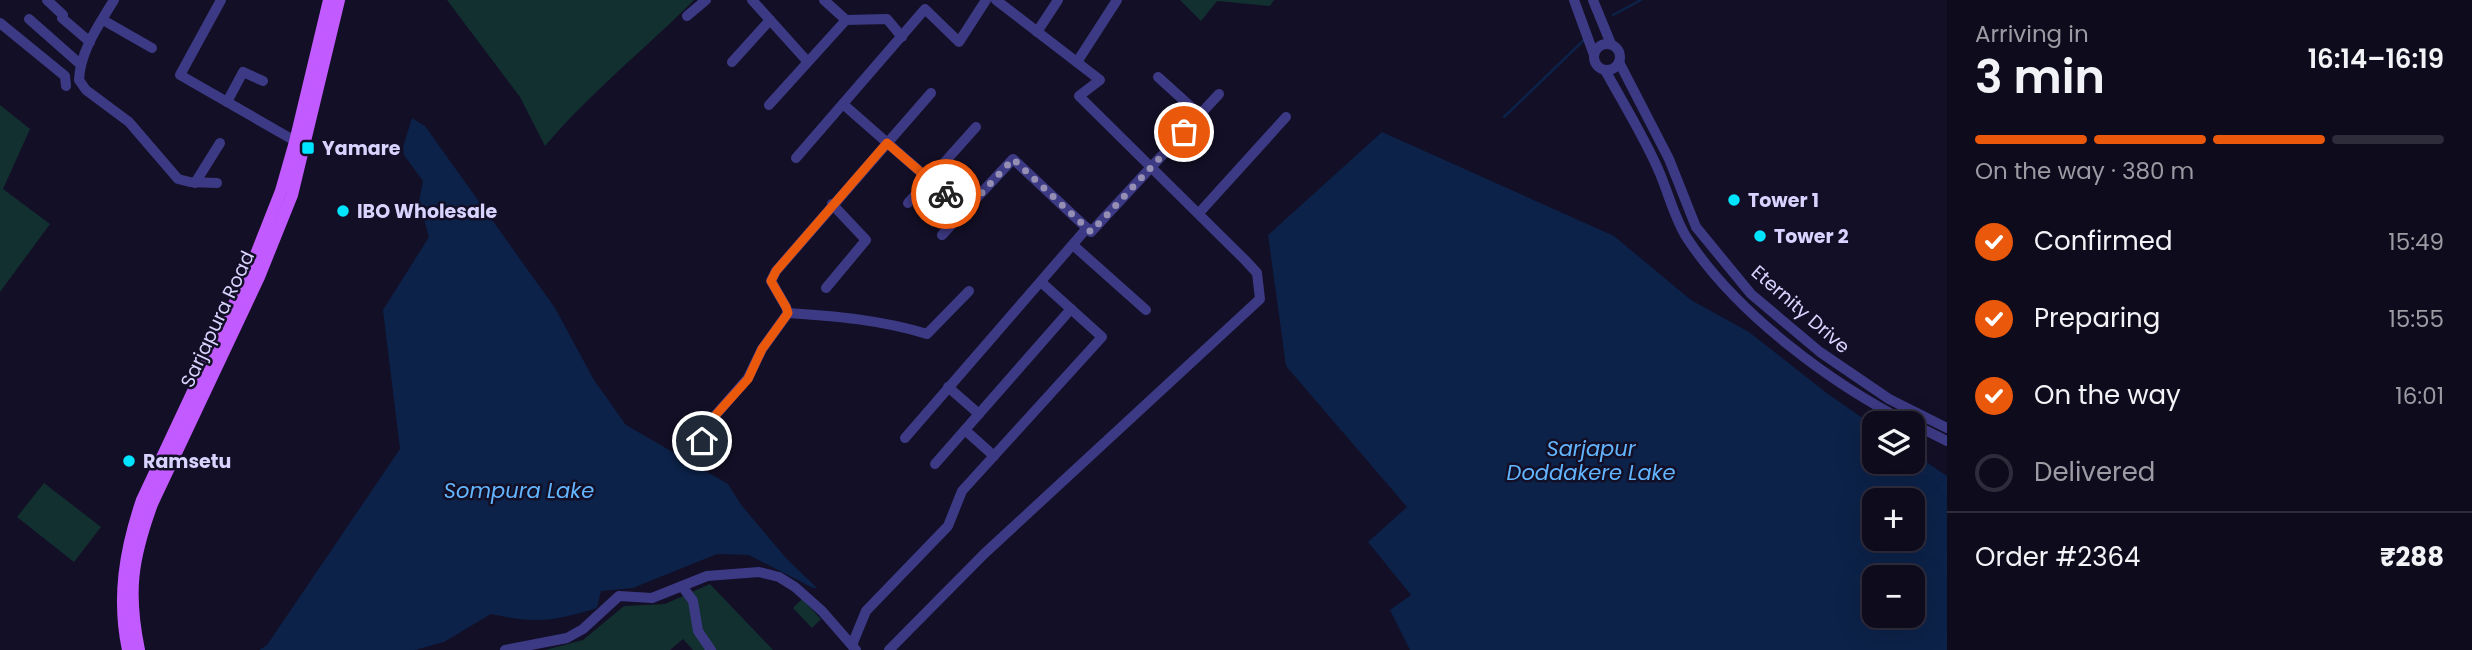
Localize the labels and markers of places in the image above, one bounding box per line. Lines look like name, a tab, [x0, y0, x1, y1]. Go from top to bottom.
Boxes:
pin	[1154, 102, 1214, 162]
place label: Yamare	[322, 135, 401, 162]
marker: Yamare	[300, 140, 316, 156]
place label: Tower 1	[1748, 187, 1819, 214]
marker: Tower 1	[1726, 192, 1742, 208]
place label: IBO Wholesale	[357, 198, 497, 225]
marker: IBO Wholesale	[335, 203, 351, 219]
place label: Tower 2	[1774, 223, 1849, 250]
marker: Tower 2	[1752, 228, 1768, 244]
pin	[672, 411, 732, 471]
place label: Ramsetu	[143, 448, 231, 475]
marker: Ramsetu	[121, 453, 137, 469]

